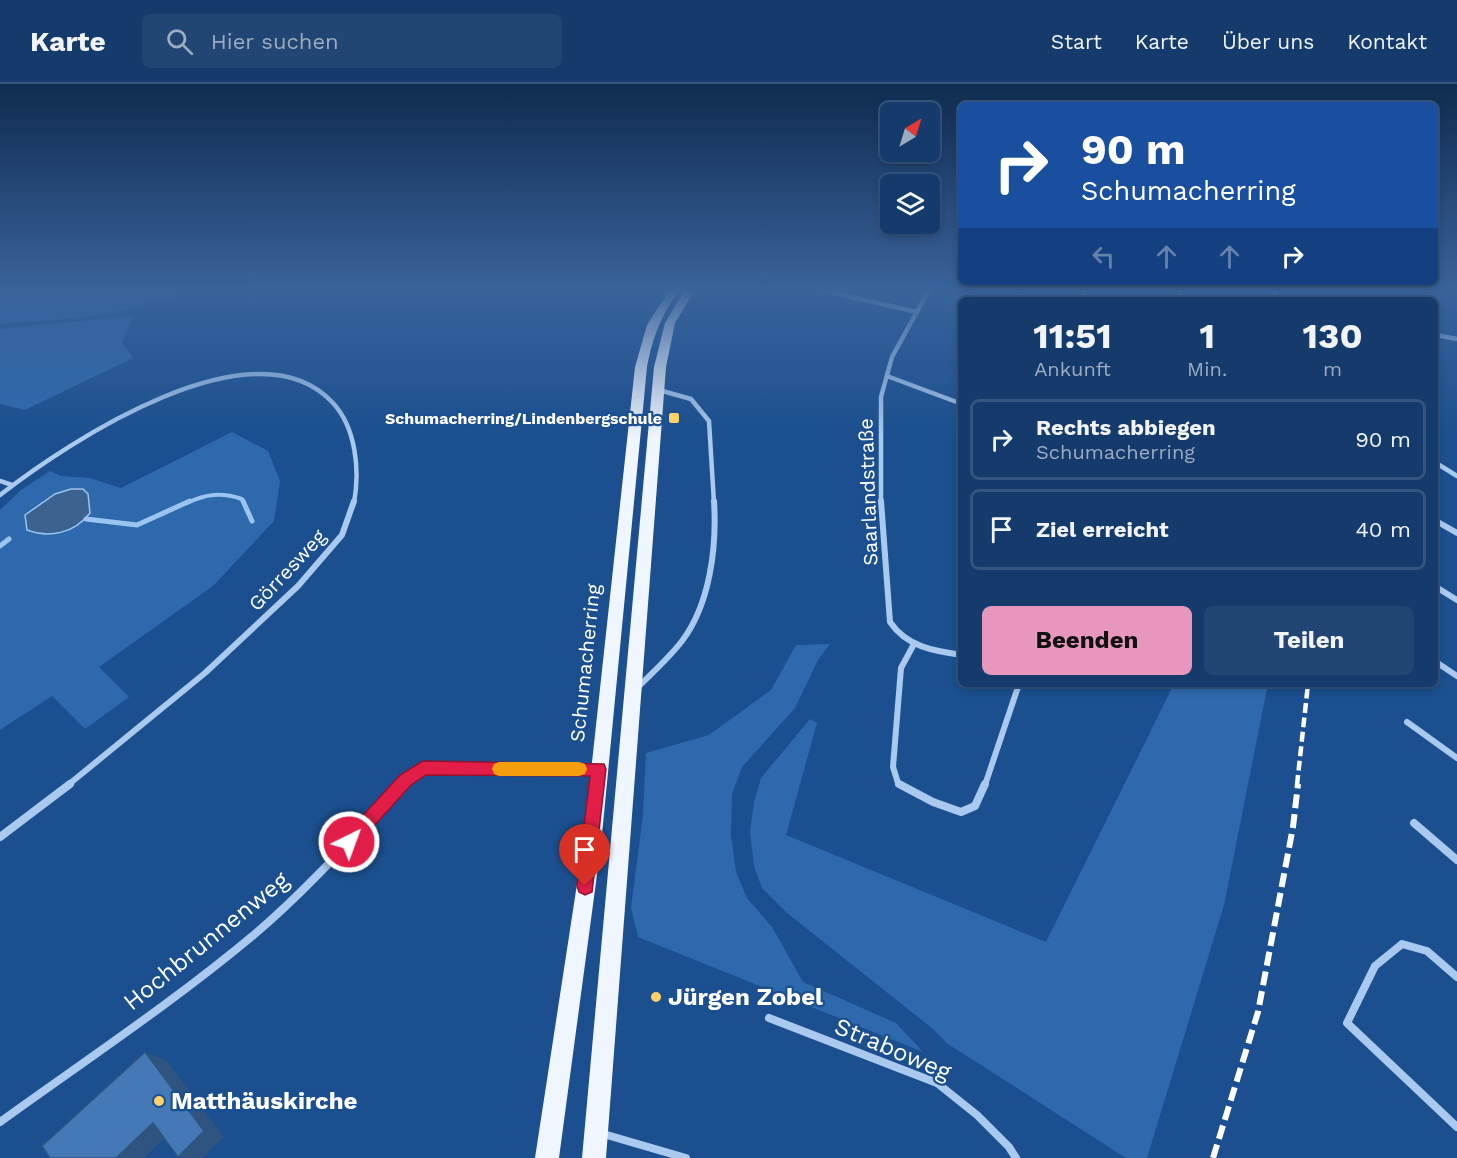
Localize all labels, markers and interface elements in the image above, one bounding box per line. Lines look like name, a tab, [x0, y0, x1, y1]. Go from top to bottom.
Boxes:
search box	[142, 14, 562, 68]
text: Karte	[30, 25, 106, 58]
icon: search	[163, 25, 196, 58]
text: Hier suchen	[211, 29, 339, 54]
text: Start	[1051, 29, 1102, 54]
text: Karte	[1135, 29, 1189, 54]
text: Über uns	[1222, 29, 1314, 54]
text: Kontakt	[1347, 29, 1427, 54]
north arrow	[880, 102, 940, 162]
map controls	[880, 102, 940, 234]
text: 90 m	[1081, 125, 1185, 174]
icon: right	[982, 126, 1060, 204]
button: layers	[880, 174, 940, 234]
text: Schumacherring	[1081, 175, 1296, 207]
icon: left	[1087, 240, 1120, 273]
icon: ahead	[1150, 240, 1183, 273]
icon: ahead	[1213, 240, 1246, 273]
icon: right	[1276, 240, 1309, 273]
text: 11:51	[1033, 315, 1112, 357]
text: 1	[1199, 315, 1215, 357]
text: 130	[1303, 315, 1363, 357]
text: Ankunft	[1034, 357, 1111, 381]
text: Min.	[1187, 357, 1227, 381]
text: m	[1323, 357, 1342, 381]
place label: Schumacherring/Lindenbergschule	[385, 409, 662, 428]
marker: Schumacherring/Lindenbergschule	[667, 411, 681, 425]
text: Rechts abbiegen	[1036, 415, 1216, 440]
street label: Saarlandstraße	[853, 418, 883, 566]
icon: right	[985, 423, 1018, 456]
text: 90 m	[1355, 427, 1411, 452]
text: Schumacherring	[1036, 440, 1195, 464]
icon: arrive	[985, 513, 1018, 546]
text: Ziel erreicht	[1036, 517, 1169, 542]
text: 40 m	[1355, 517, 1411, 542]
street label: Görresweg	[243, 524, 331, 616]
street label: Schumacherring	[565, 582, 605, 743]
button: Beenden	[982, 606, 1192, 675]
button: Teilen	[1204, 606, 1414, 675]
position arrow	[317, 810, 381, 874]
pin	[559, 824, 610, 886]
icon: arrive	[568, 833, 601, 866]
street label: Hochbrunnenweg	[118, 866, 294, 1016]
place label: Jürgen Zobel	[668, 983, 823, 1011]
marker: Jürgen Zobel	[649, 990, 663, 1004]
street label: Straboweg	[831, 1012, 956, 1086]
place label: Matthäuskirche	[171, 1087, 358, 1115]
marker: Matthäuskirche	[152, 1094, 166, 1108]

